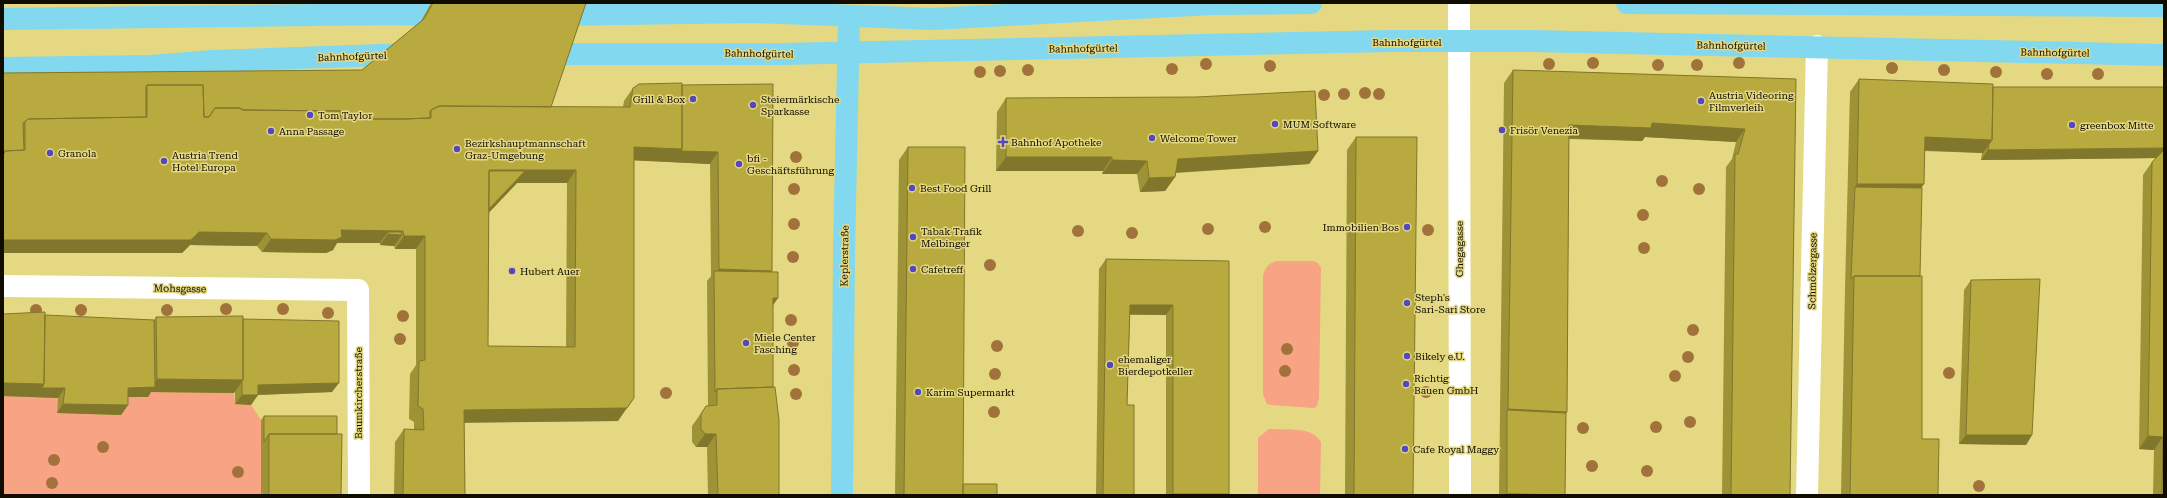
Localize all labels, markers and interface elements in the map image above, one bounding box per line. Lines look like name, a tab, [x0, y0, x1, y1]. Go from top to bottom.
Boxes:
street label: Bahnhofgürtel	[1372, 37, 1442, 48]
street label: Bahnhofgürtel	[1696, 39, 1766, 52]
street label: Bahnhofgürtel	[1048, 42, 1118, 55]
street label: Bahnhofgürtel	[2020, 46, 2090, 59]
street label: Bahnhofgürtel	[724, 47, 794, 60]
street label: Bahnhofgürtel	[317, 50, 387, 63]
place label: Austria Videoring Filmverleih	[1709, 90, 1794, 113]
place label: Grill & Box	[633, 94, 685, 105]
marker: Grill & Box	[688, 94, 698, 104]
place label: Steiermärkische Sparkasse	[761, 94, 840, 117]
marker: Austria Videoring Filmverleih	[1696, 96, 1706, 106]
marker: Steiermärkische Sparkasse	[748, 100, 758, 110]
marker: Tom Taylor	[305, 110, 315, 120]
place label: Tom Taylor	[318, 110, 372, 121]
marker: MUM Software	[1270, 119, 1280, 129]
place label: MUM Software	[1283, 119, 1357, 130]
marker: greenbox Mitte	[2067, 120, 2077, 130]
place label: greenbox Mitte	[2080, 120, 2154, 131]
marker: Frisör Venezia	[1497, 125, 1507, 135]
place label: Frisör Venezia	[1510, 125, 1578, 136]
marker: Anna Passage	[266, 126, 276, 136]
place label: Anna Passage	[279, 126, 345, 137]
marker: Welcome Tower	[1147, 133, 1157, 143]
place label: Welcome Tower	[1160, 133, 1237, 144]
marker: Bahnhof Apotheke	[998, 137, 1008, 147]
place label: Bahnhof Apotheke	[1011, 137, 1102, 148]
place label: Bezirkshauptmannschaft Graz-Umgebung	[465, 138, 586, 161]
marker: Bezirkshauptmannschaft Graz-Umgebung	[452, 144, 462, 154]
marker: Granola	[45, 148, 55, 158]
place label: Granola	[58, 148, 97, 159]
place label: Austria Trend Hotel Europa	[172, 150, 238, 173]
place label: bfi - Geschäftsführung	[747, 153, 835, 176]
marker: Austria Trend Hotel Europa	[159, 156, 169, 166]
marker: bfi - Geschäftsführung	[734, 159, 744, 169]
marker: Best Food Grill	[907, 183, 917, 193]
place label: Best Food Grill	[920, 183, 991, 194]
street label: Ghegagasse	[1454, 220, 1465, 277]
place label: Immobilien Bos	[1323, 222, 1399, 233]
marker: Immobilien Bos	[1402, 222, 1412, 232]
street label: Keplerstraße	[838, 225, 851, 287]
place label: Tabak Trafik Melbinger	[921, 226, 983, 249]
marker: Tabak Trafik Melbinger	[908, 232, 918, 242]
street label: Schmölzergasse	[1806, 232, 1819, 309]
marker: Cafetreff	[908, 264, 918, 274]
place label: Cafetreff	[921, 264, 964, 275]
marker: Hubert Auer	[507, 266, 517, 276]
place label: Hubert Auer	[520, 266, 580, 277]
street label: Mohsgasse	[154, 283, 207, 294]
place label: Steph's Sari-Sari Store	[1415, 292, 1486, 315]
marker: Steph's Sari-Sari Store	[1402, 298, 1412, 308]
place label: Miele Center Fasching	[754, 332, 816, 355]
marker: Miele Center Fasching	[741, 338, 751, 348]
street label: Baumkircherstraße	[353, 346, 364, 439]
marker: Bikely e.U.	[1402, 351, 1412, 361]
place label: Bikely e.U.	[1415, 351, 1465, 362]
place label: ehemaliger Bierdepotkeller	[1118, 354, 1193, 377]
marker: ehemaliger Bierdepotkeller	[1105, 360, 1115, 370]
place label: Richtig Bauen GmbH	[1414, 373, 1478, 396]
marker: Richtig Bauen GmbH	[1401, 379, 1411, 389]
marker: Karim Supermarkt	[913, 387, 923, 397]
place label: Karim Supermarkt	[926, 387, 1015, 398]
marker: Cafe Royal Maggy	[1400, 444, 1410, 454]
place label: Cafe Royal Maggy	[1413, 444, 1499, 455]

